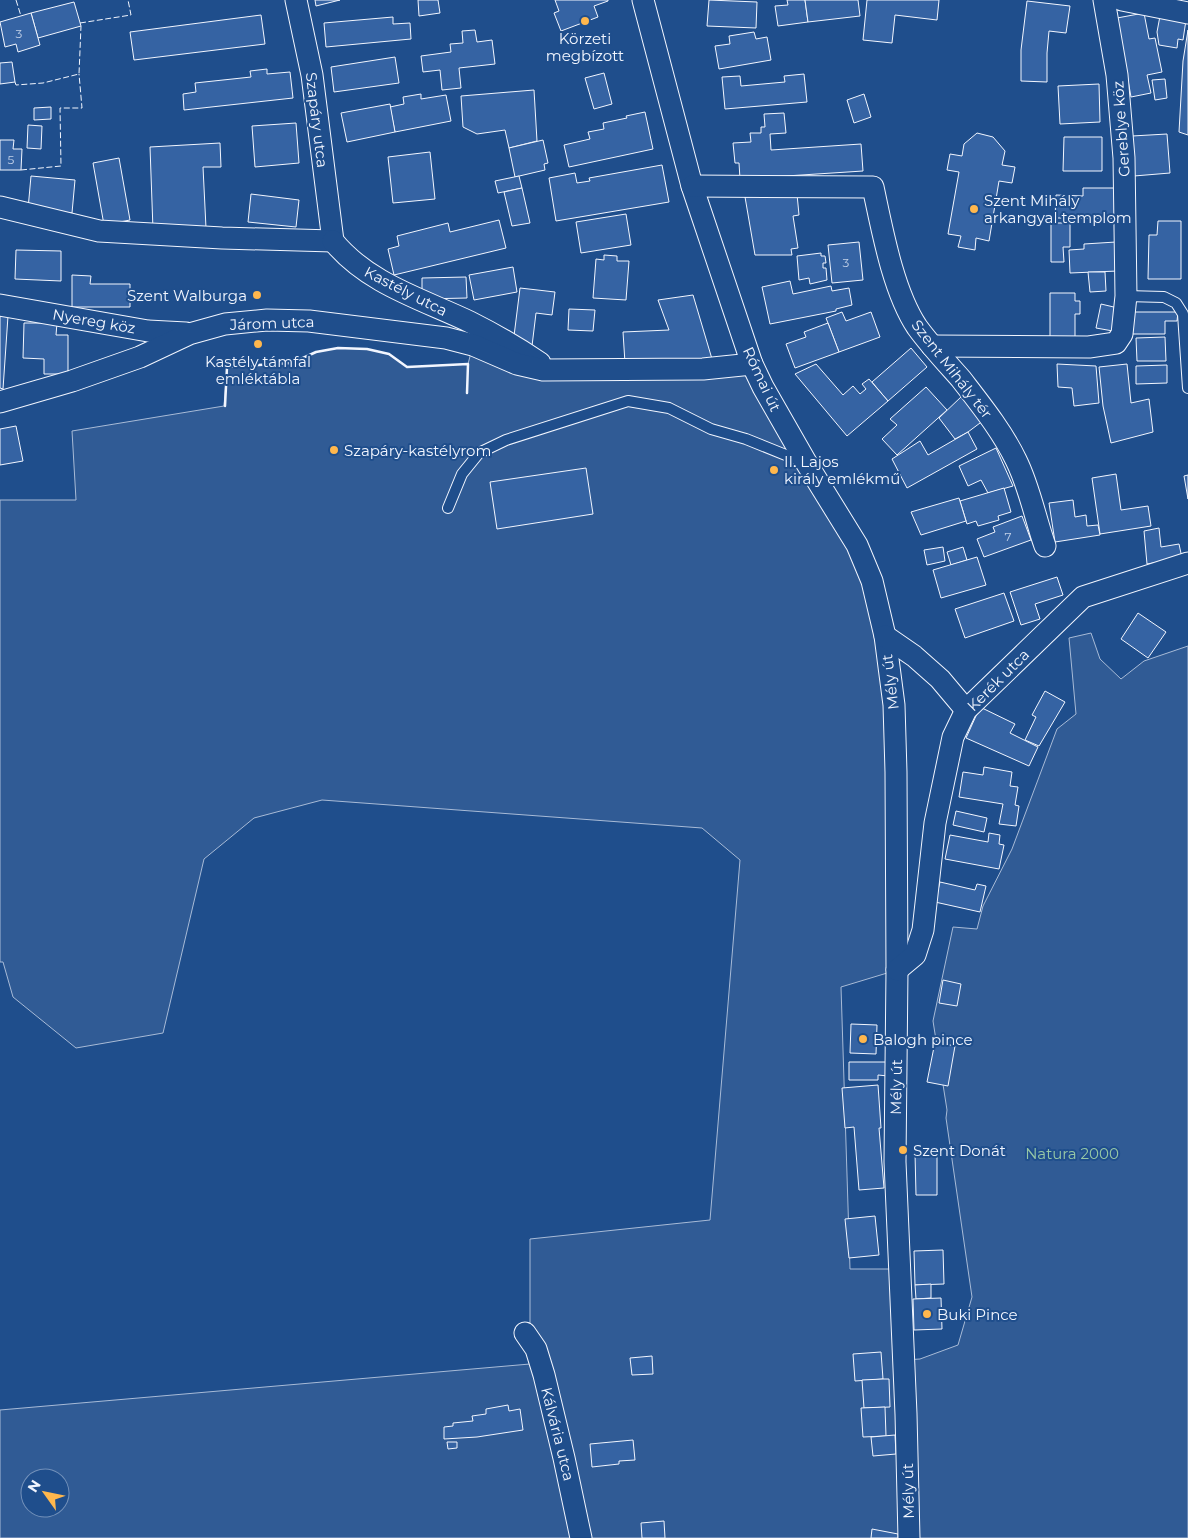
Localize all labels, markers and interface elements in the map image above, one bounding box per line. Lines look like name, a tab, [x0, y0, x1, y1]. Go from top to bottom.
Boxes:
marker: Körzeti megbízott	[579, 15, 591, 27]
house number: 3	[16, 26, 23, 41]
place label: Körzeti megbízott	[546, 29, 624, 65]
street label: Szapáry utca	[302, 71, 332, 169]
street label: Gereblye köz	[1108, 80, 1134, 178]
house number: 5	[8, 152, 15, 167]
place label: Szent Mihály arkangyal templom	[984, 191, 1132, 227]
marker: Szent Mihály arkangyal templom	[968, 203, 980, 215]
house number: 3	[843, 255, 850, 270]
street label: Kastély utca	[361, 262, 451, 320]
place label: Szent Walburga	[127, 286, 247, 305]
marker: Szent Walburga	[251, 289, 263, 301]
street label: Nyereg köz	[51, 304, 137, 338]
street label: Járom utca	[228, 312, 315, 334]
street label: Szent Mihály tér	[907, 316, 997, 422]
marker: Kastély támfal emléktábla	[252, 338, 264, 350]
street label: Római út	[739, 344, 785, 414]
place label: Kastély támfal emléktábla	[205, 352, 311, 388]
place label: Szapáry-kastélyrom	[344, 441, 491, 460]
marker: Szapáry-kastélyrom	[328, 444, 340, 456]
place label: II. Lajos király emlékmű	[784, 452, 900, 488]
marker: II. Lajos király emlékmű	[768, 464, 780, 476]
house number: 7	[1004, 529, 1012, 544]
street label: Kerék utca	[963, 645, 1033, 715]
street label: Mély út	[877, 653, 903, 711]
place label: Balogh pince	[873, 1030, 973, 1049]
marker: Balogh pince	[857, 1033, 869, 1045]
street label: Mély út	[886, 1059, 906, 1115]
place label: Szent Donát	[913, 1141, 1006, 1160]
marker: Szent Donát	[897, 1144, 909, 1156]
park label: Natura 2000	[1025, 1144, 1119, 1163]
place label: Buki Pince	[937, 1305, 1018, 1324]
marker: Buki Pince	[921, 1308, 933, 1320]
street label: Kálvária utca	[537, 1385, 579, 1483]
street label: Mély út	[898, 1463, 918, 1519]
north arrow	[20, 1468, 70, 1518]
text: N	[23, 1476, 45, 1496]

